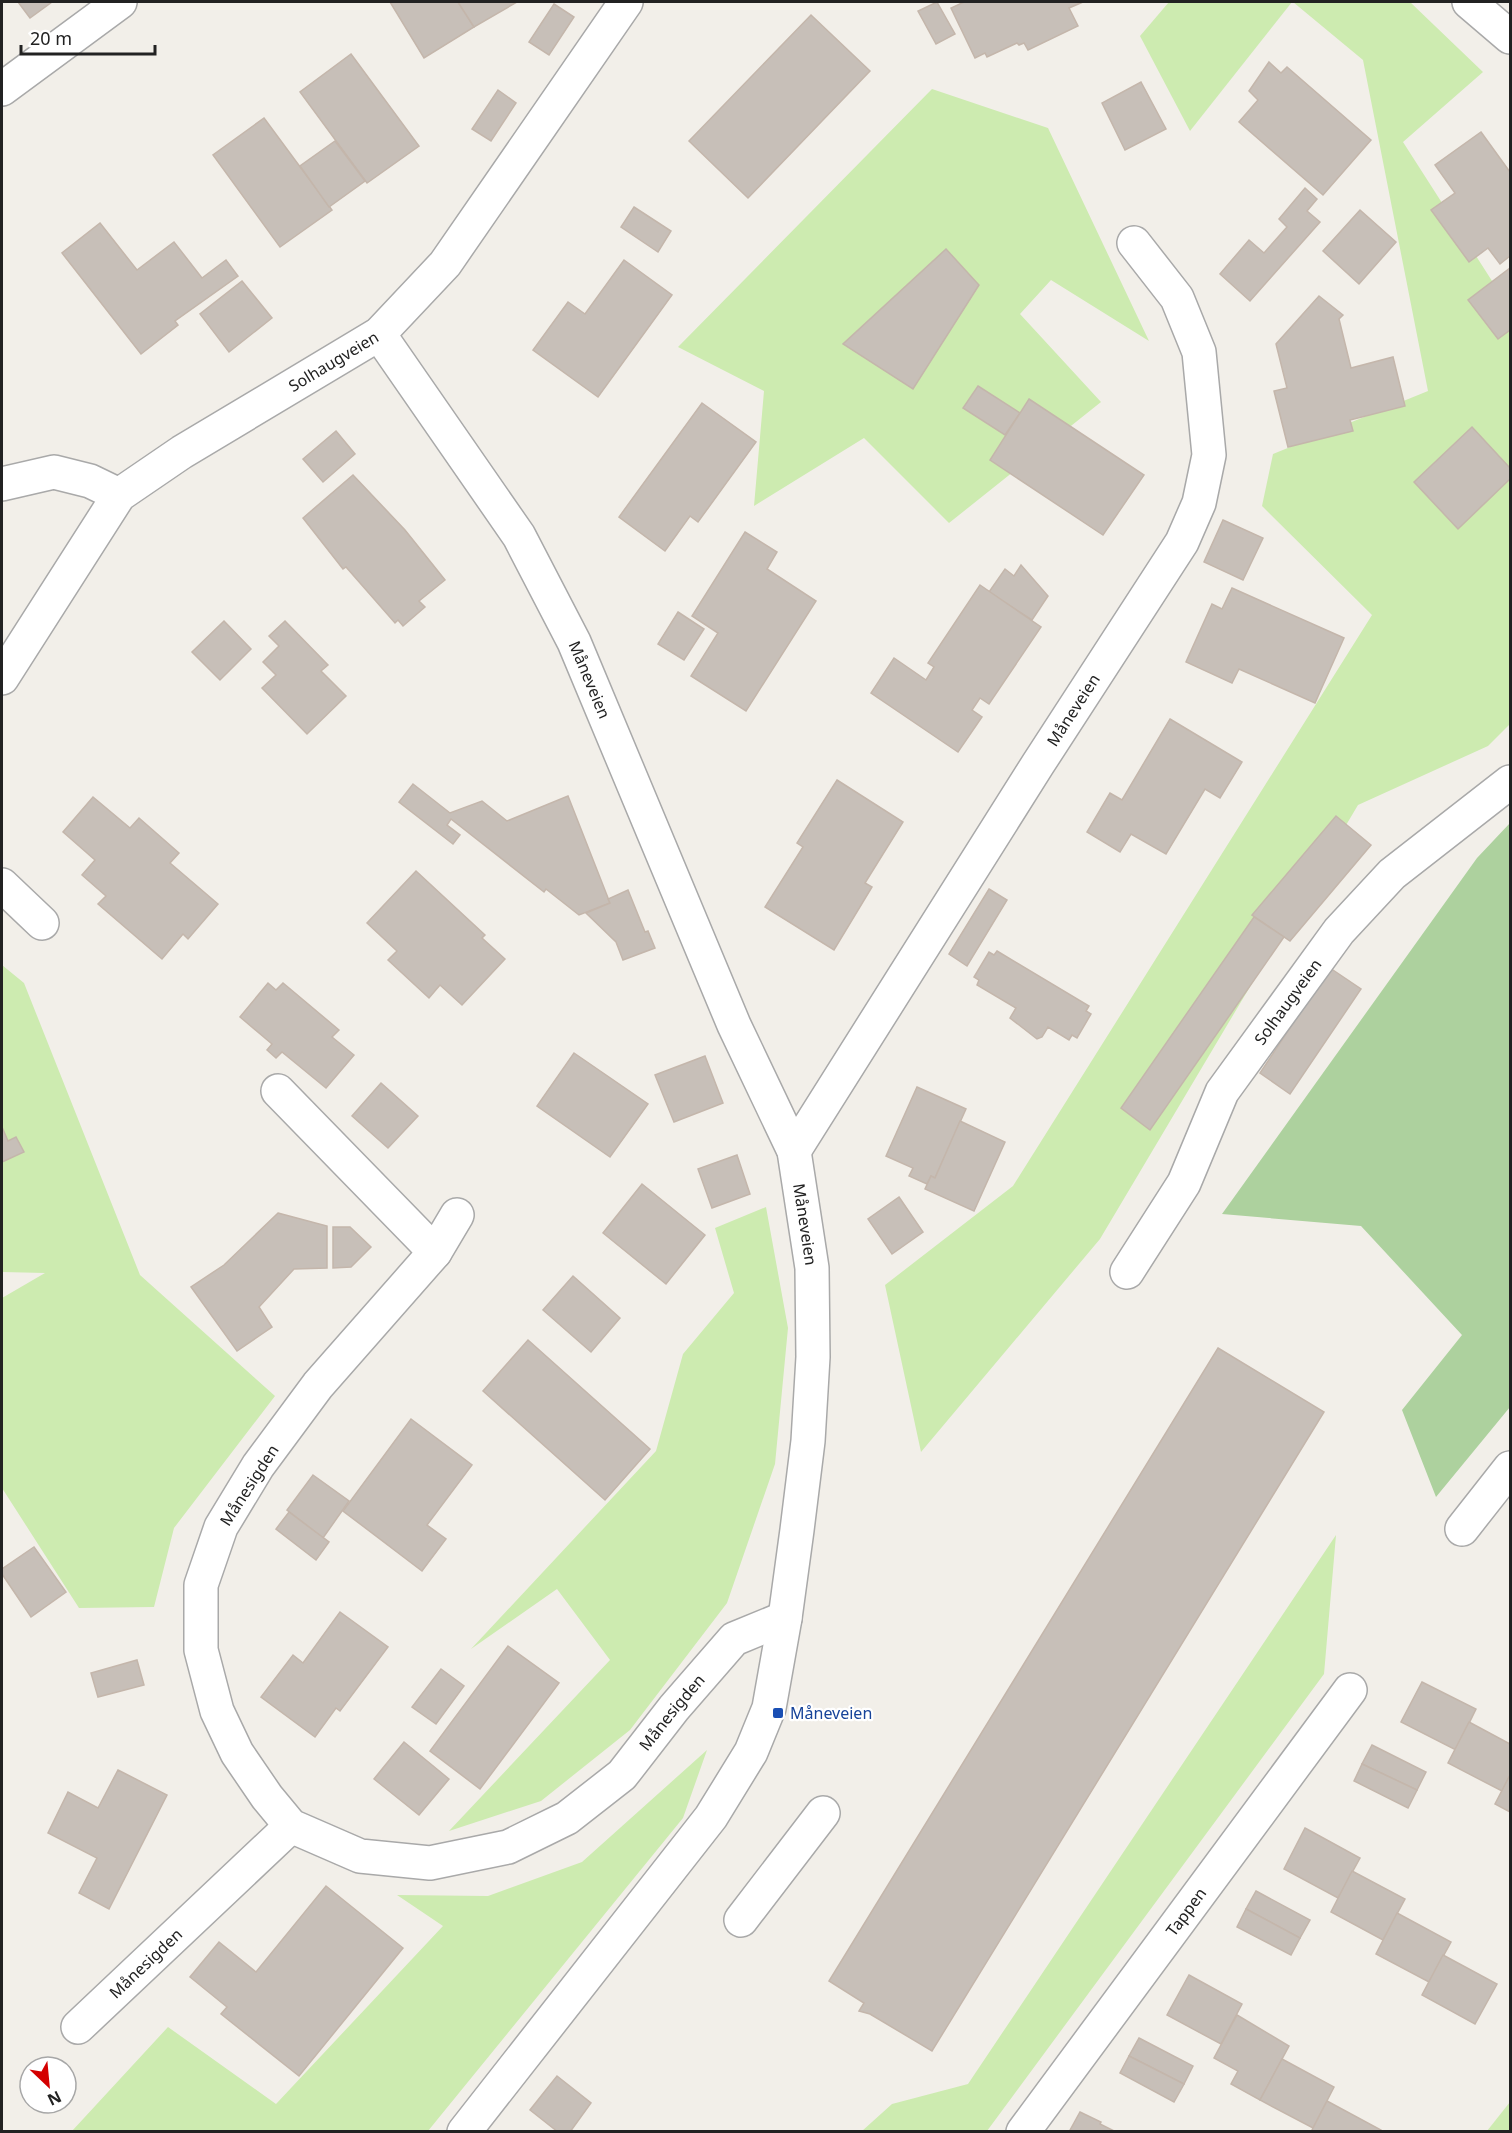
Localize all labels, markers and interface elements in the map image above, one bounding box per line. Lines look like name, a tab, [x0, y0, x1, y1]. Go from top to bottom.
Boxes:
scale bar	[21, 18, 154, 56]
text: 20 m	[30, 26, 72, 50]
street label: Solhaugveien	[284, 326, 383, 397]
street label: Måneveien	[564, 637, 616, 722]
street label: Måneveien	[1041, 669, 1105, 750]
street label: Solhaugveien	[1249, 954, 1326, 1049]
street label: Måneveien	[788, 1182, 822, 1267]
street label: Månesigden	[215, 1440, 283, 1530]
street label: Månesigden	[634, 1669, 710, 1755]
place label: Måneveien	[790, 1702, 872, 1724]
marker: Måneveien	[771, 1706, 785, 1720]
street label: Tappen	[1161, 1883, 1211, 1940]
street label: Månesigden	[104, 1923, 187, 2003]
north arrow	[18, 2055, 78, 2115]
text: N	[44, 2086, 65, 2111]

